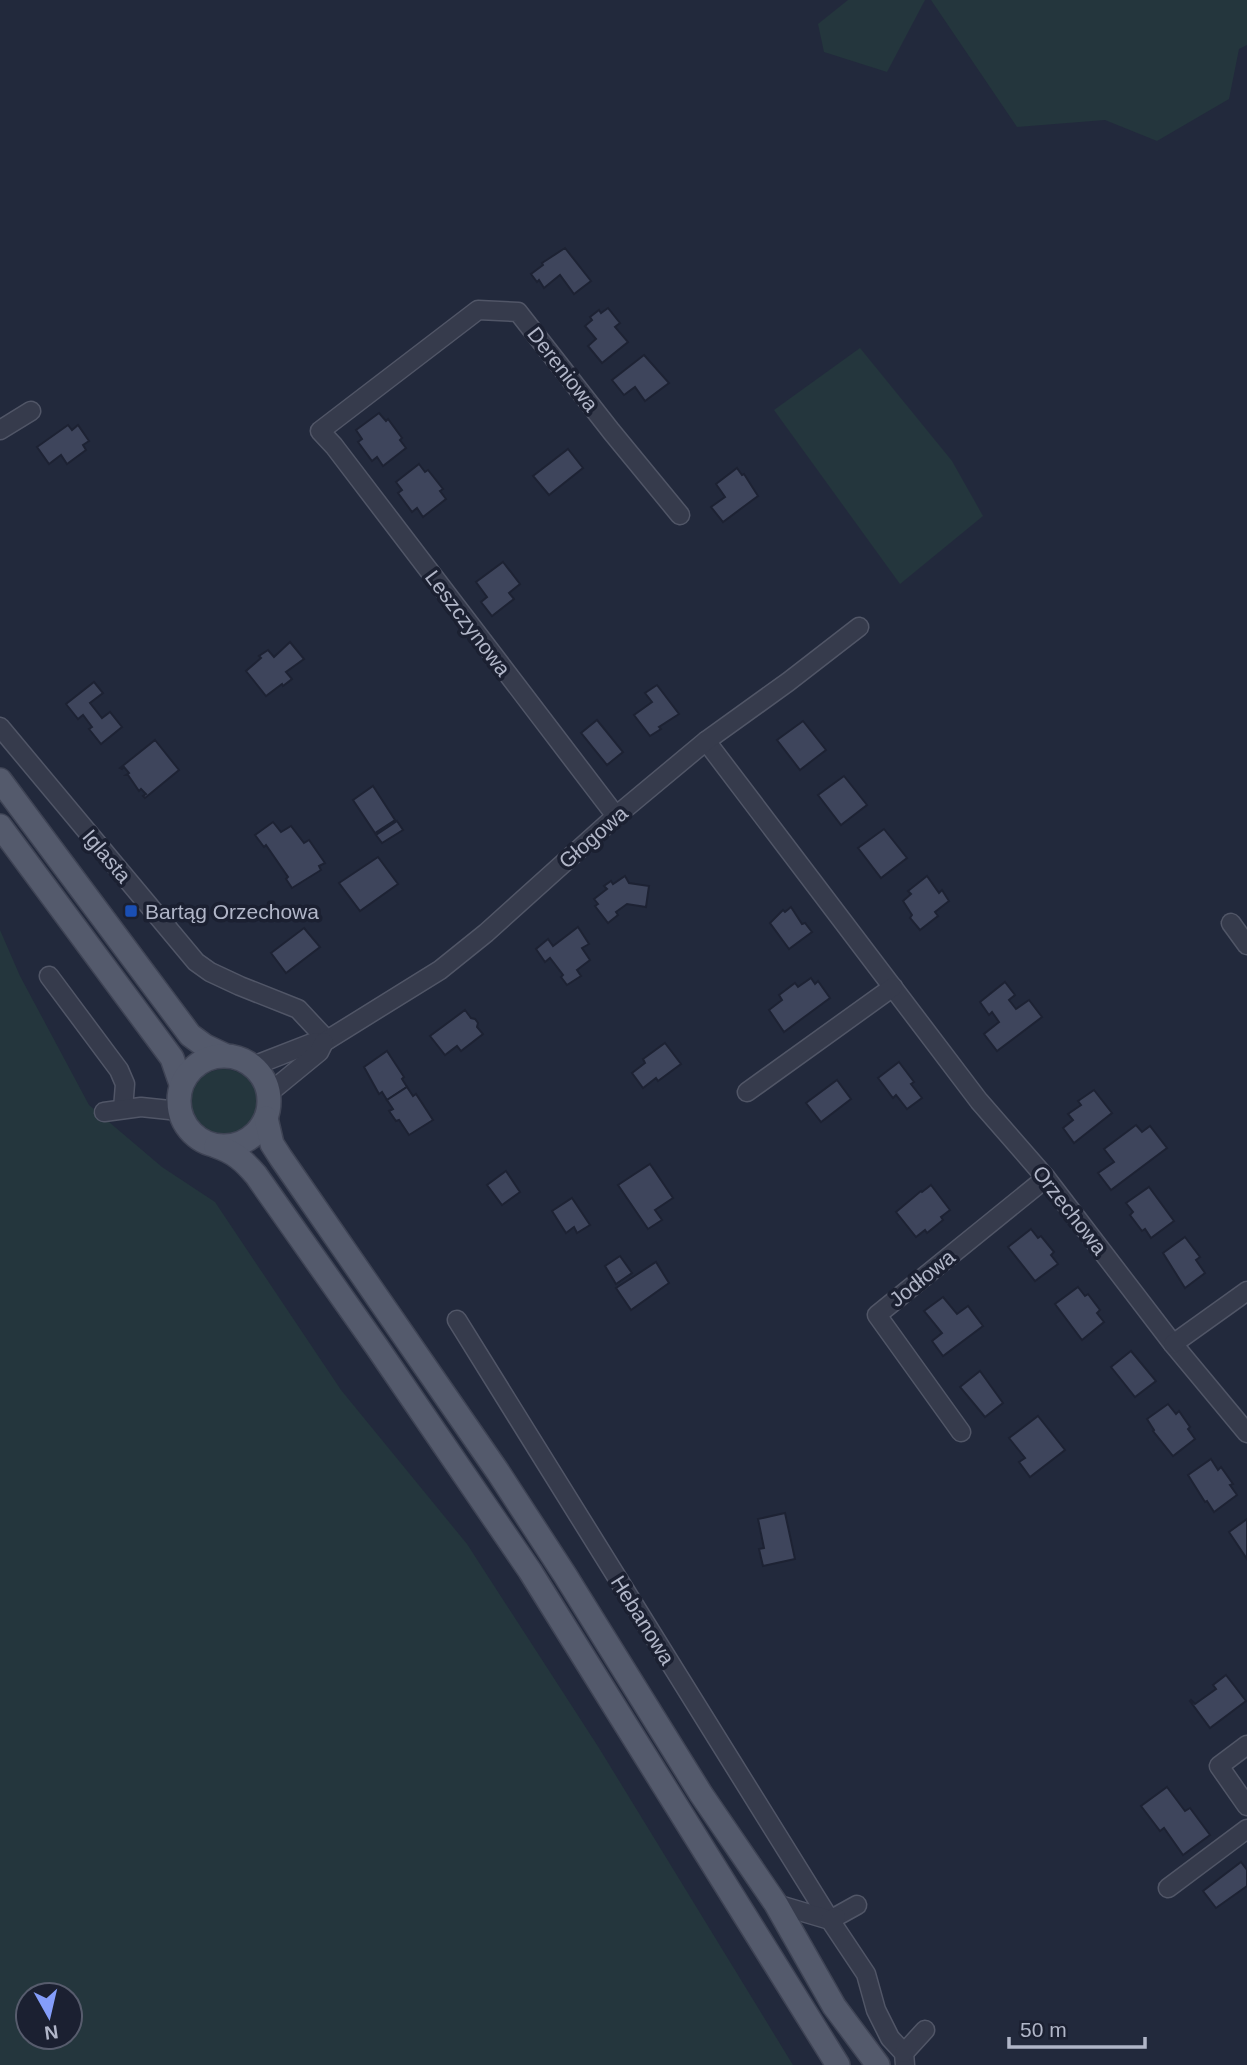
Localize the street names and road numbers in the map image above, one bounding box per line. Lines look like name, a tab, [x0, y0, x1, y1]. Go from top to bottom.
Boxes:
street label: Dereniowa	[523, 322, 603, 416]
street label: Leszczynowa	[421, 566, 515, 681]
street label: Głogowa	[554, 801, 632, 873]
street label: Iglasta	[78, 825, 136, 887]
street label: Orzechowa	[1028, 1161, 1112, 1259]
street label: Jodłowa	[885, 1245, 959, 1311]
street label: Hebanowa	[607, 1571, 680, 1669]

